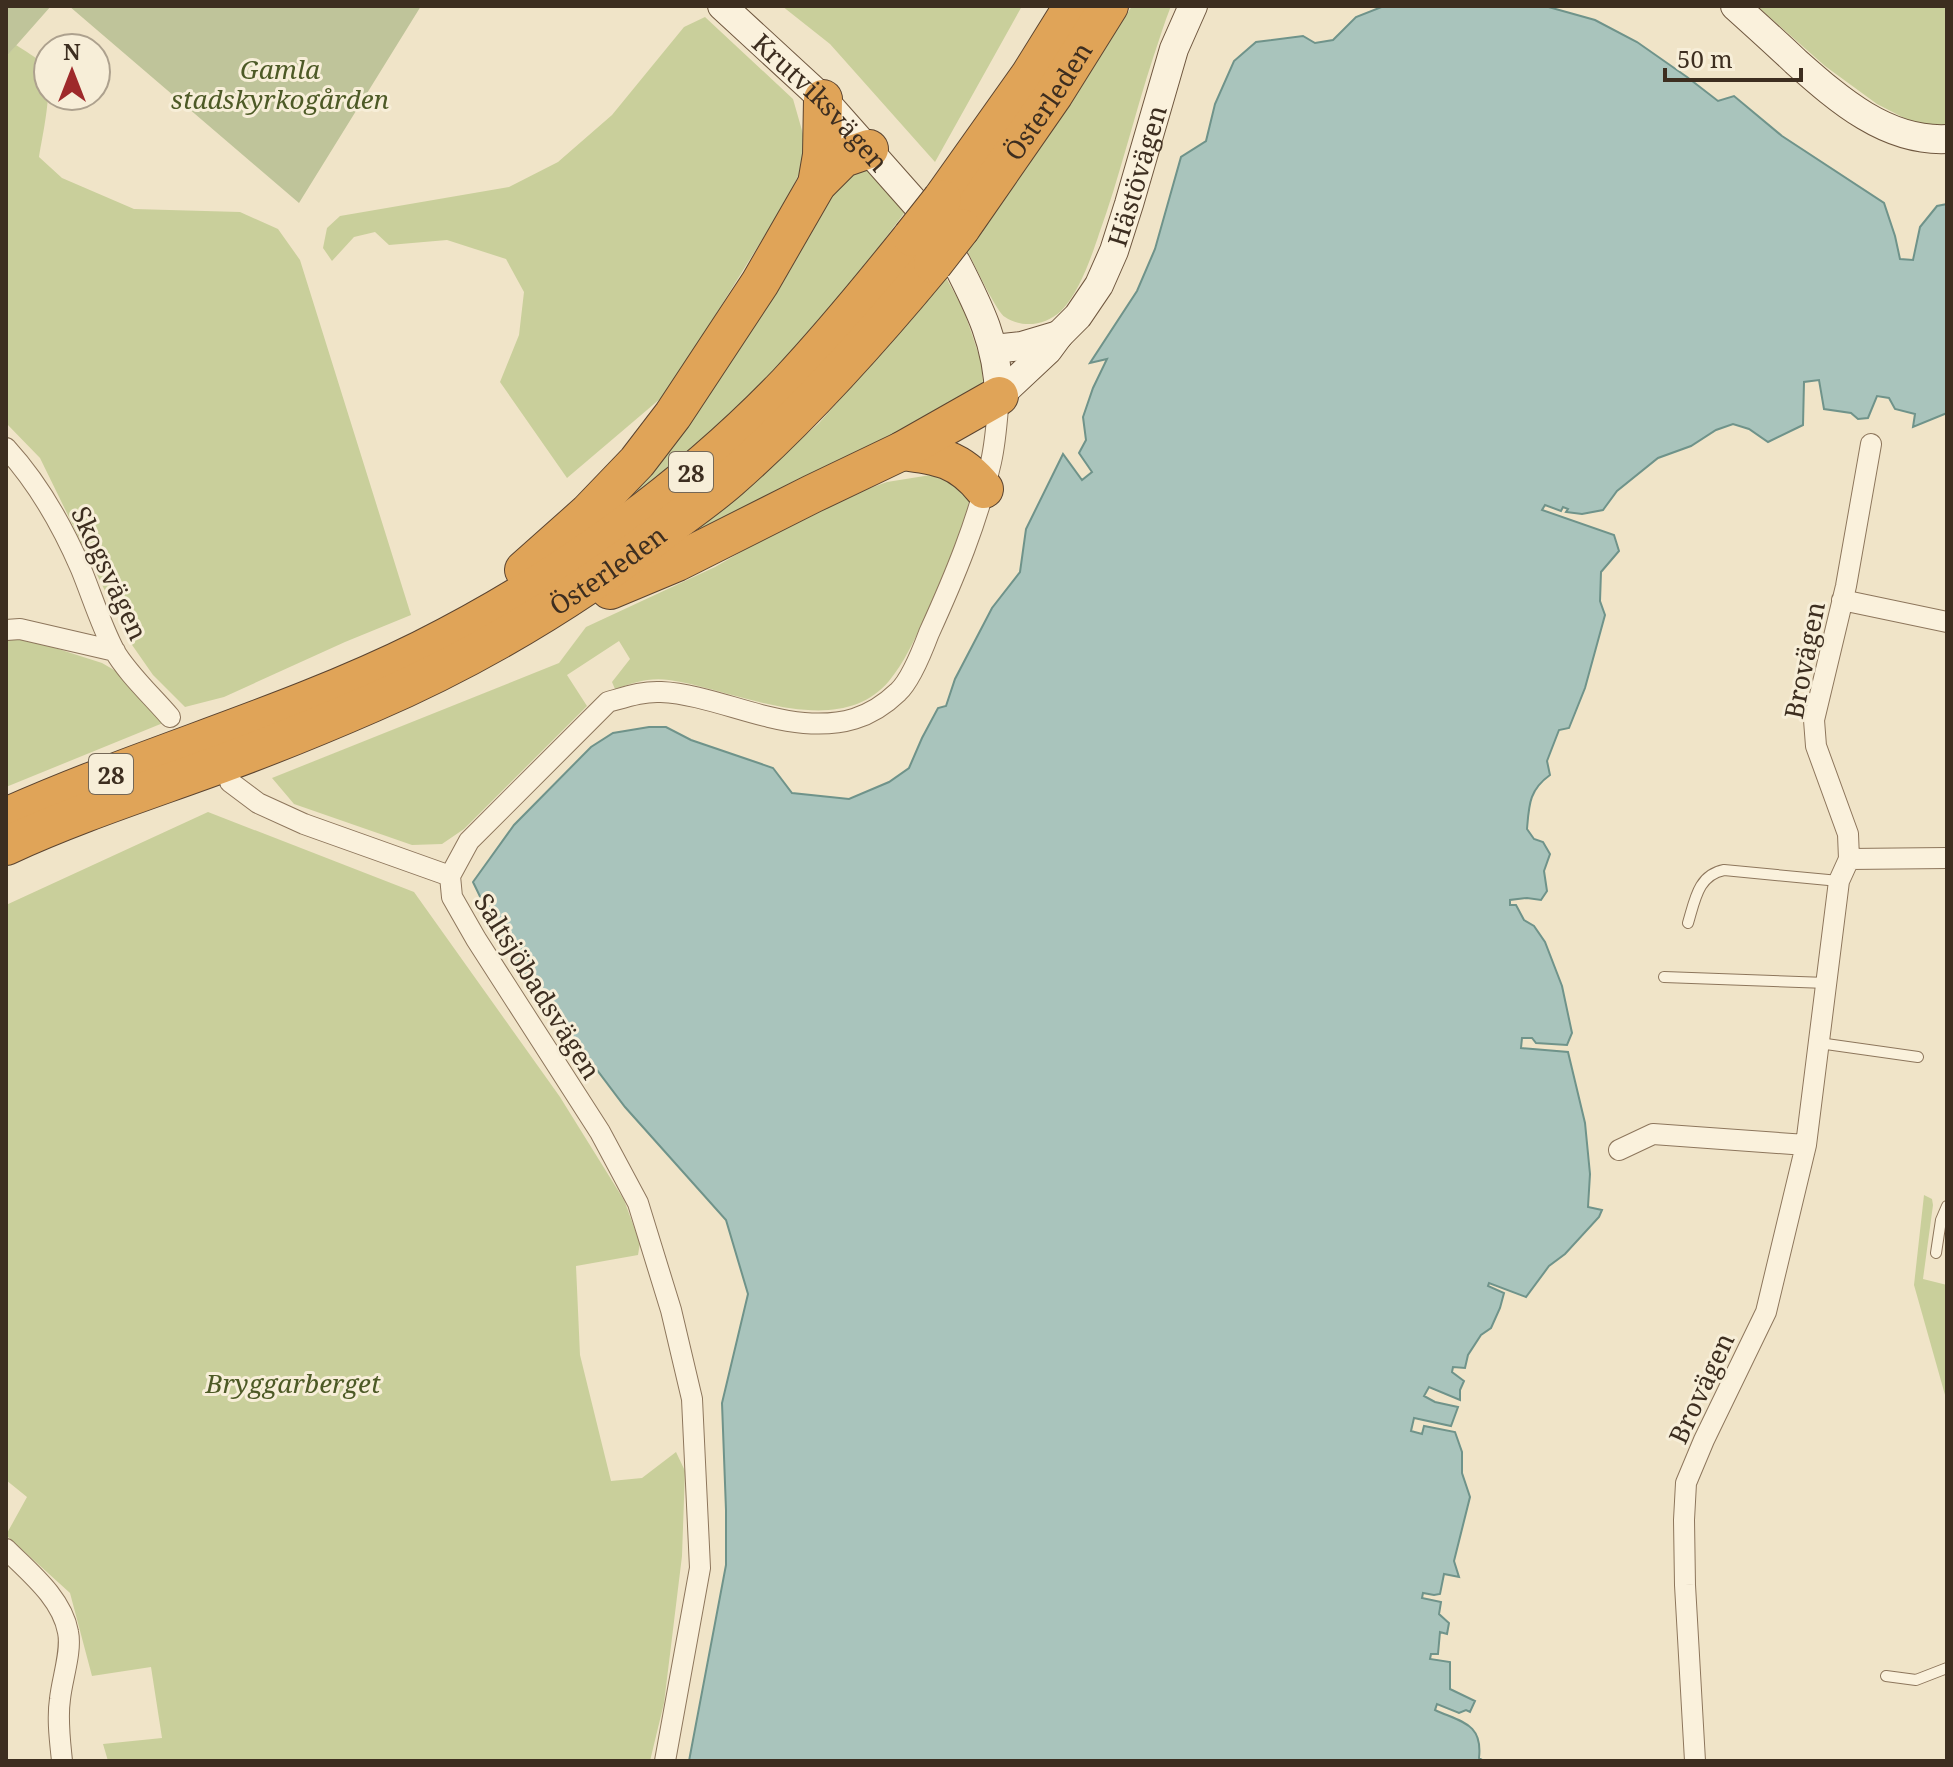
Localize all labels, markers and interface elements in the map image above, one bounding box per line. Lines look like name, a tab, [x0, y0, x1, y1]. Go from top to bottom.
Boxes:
street label: Krutviksvägen	[745, 25, 897, 179]
north arrow	[32, 32, 112, 112]
scale bar	[1665, 32, 1801, 82]
street label: Österleden	[996, 35, 1100, 167]
text: N	[63, 36, 81, 66]
text: 50 m	[1677, 42, 1733, 75]
park label: Gamla stadskyrkogården	[171, 51, 390, 117]
street label: Hästövägen	[1099, 101, 1175, 251]
road number: 28	[669, 452, 713, 492]
street label: Skogsvägen	[63, 500, 157, 646]
street label: Österleden	[542, 517, 674, 623]
street label: Brovägen	[1775, 598, 1833, 722]
road number: 28	[89, 754, 133, 794]
street label: Saltsjöbadsvägen	[466, 886, 610, 1086]
street label: Brovägen	[1660, 1326, 1742, 1449]
park label: Bryggarberget	[205, 1365, 381, 1401]

